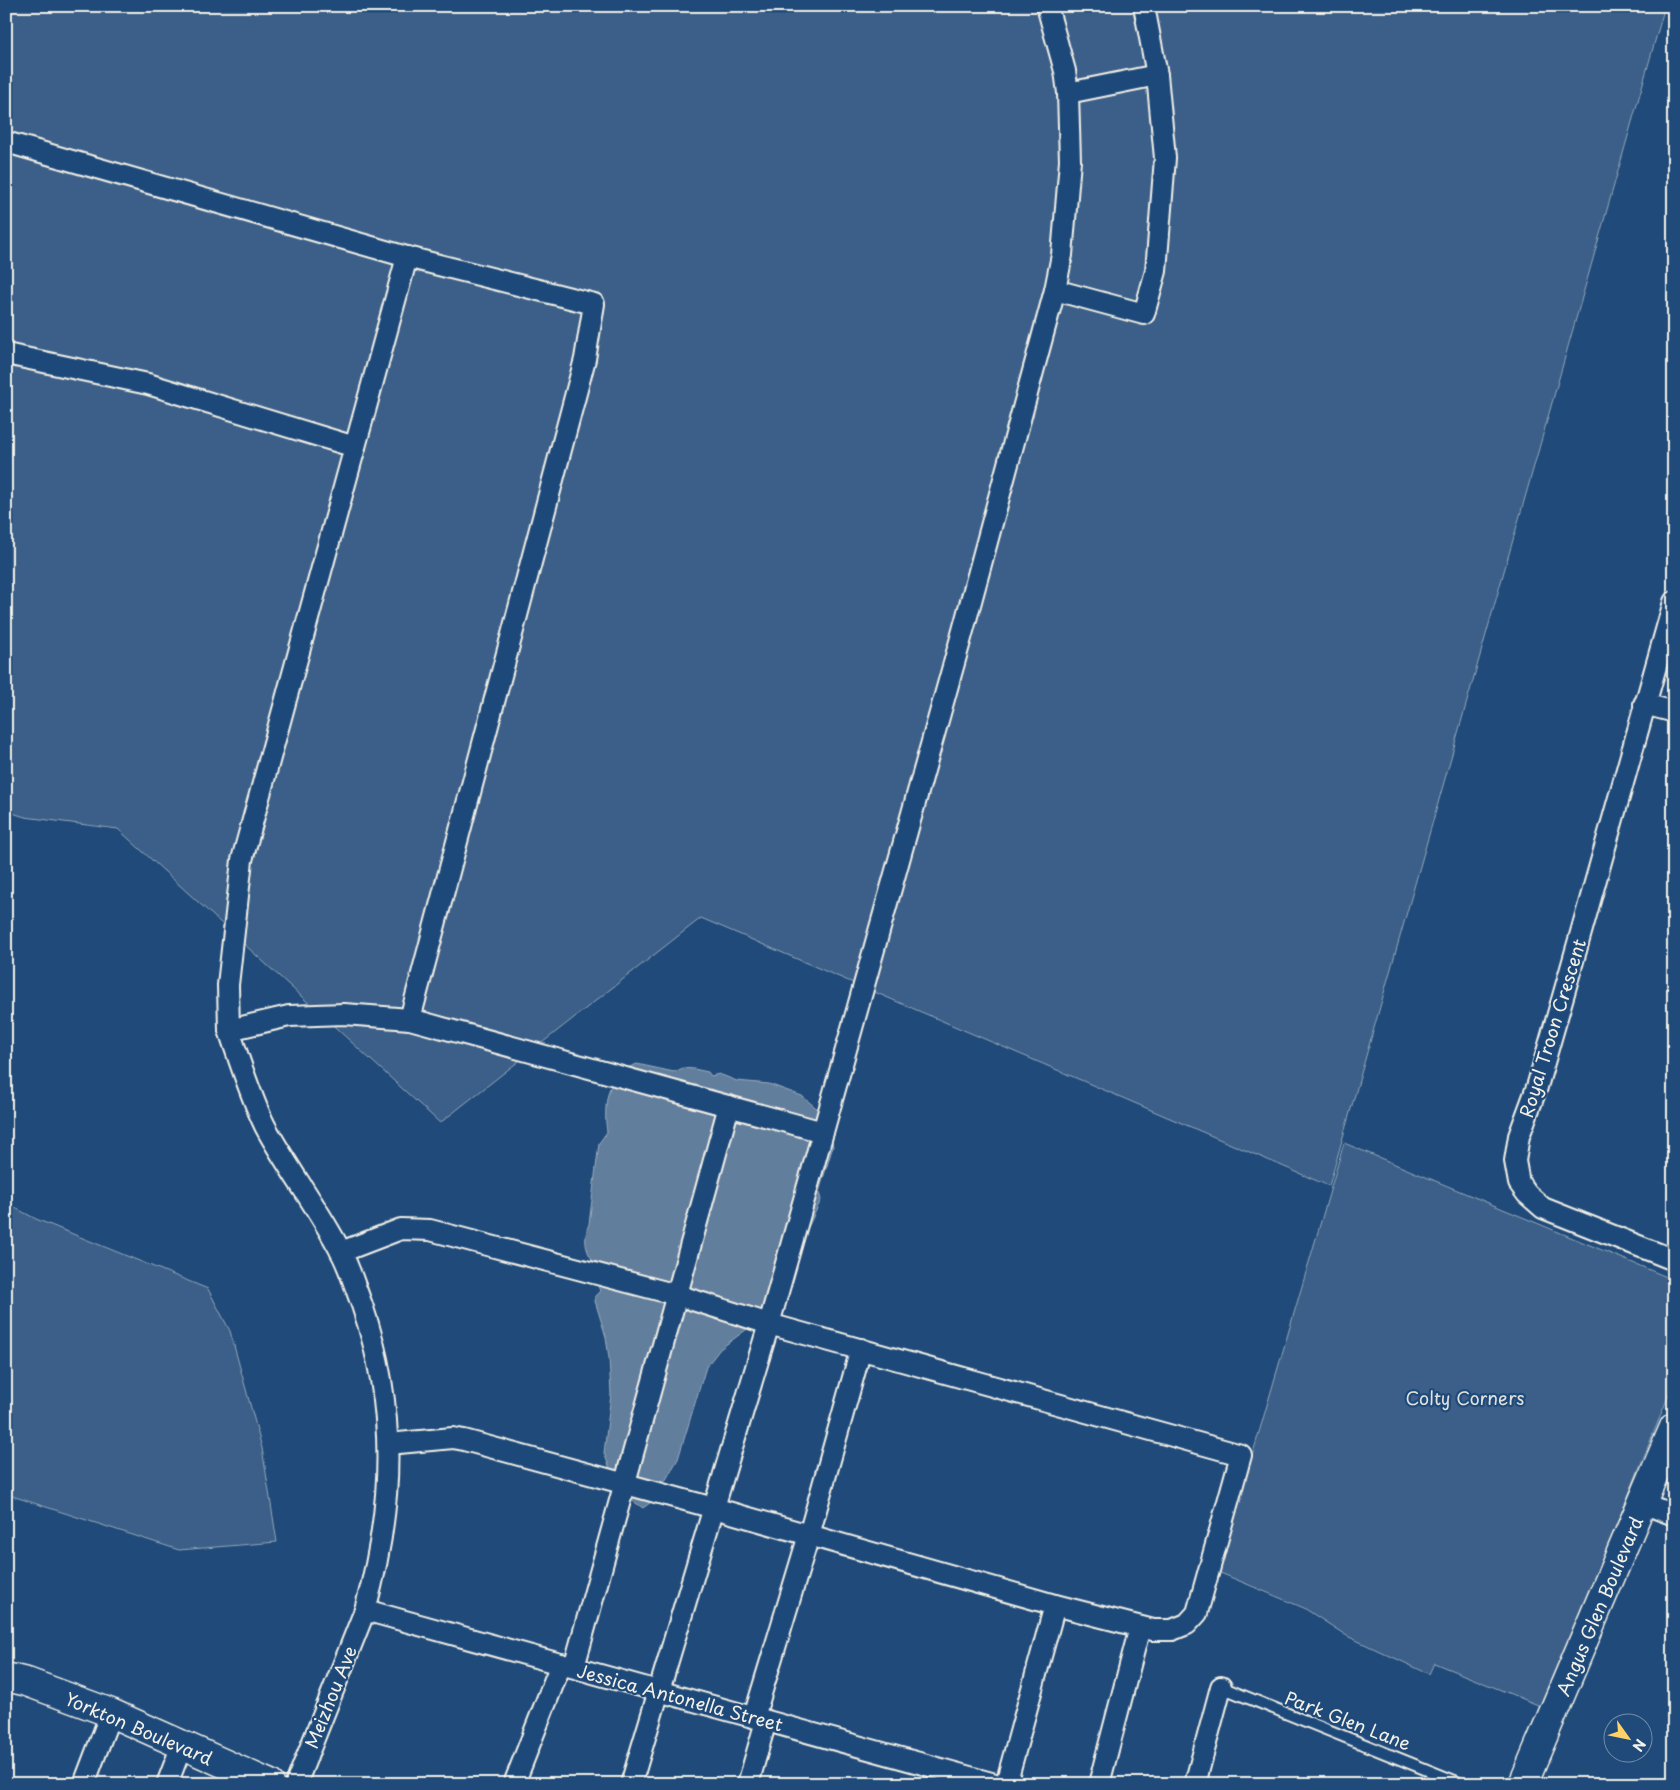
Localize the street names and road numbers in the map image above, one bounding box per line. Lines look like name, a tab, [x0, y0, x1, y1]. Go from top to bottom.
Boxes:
street label: Royal Troon Crescent	[1512, 935, 1592, 1121]
street label: Angus Glen Boulevard	[1549, 1512, 1649, 1700]
street label: Meizhou Ave	[297, 1642, 363, 1752]
street label: Jessica Antonella Street	[574, 1657, 786, 1737]
street label: Park Glen Lane	[1281, 1684, 1415, 1756]
street label: Yorkton Boulevard	[61, 1685, 217, 1771]

